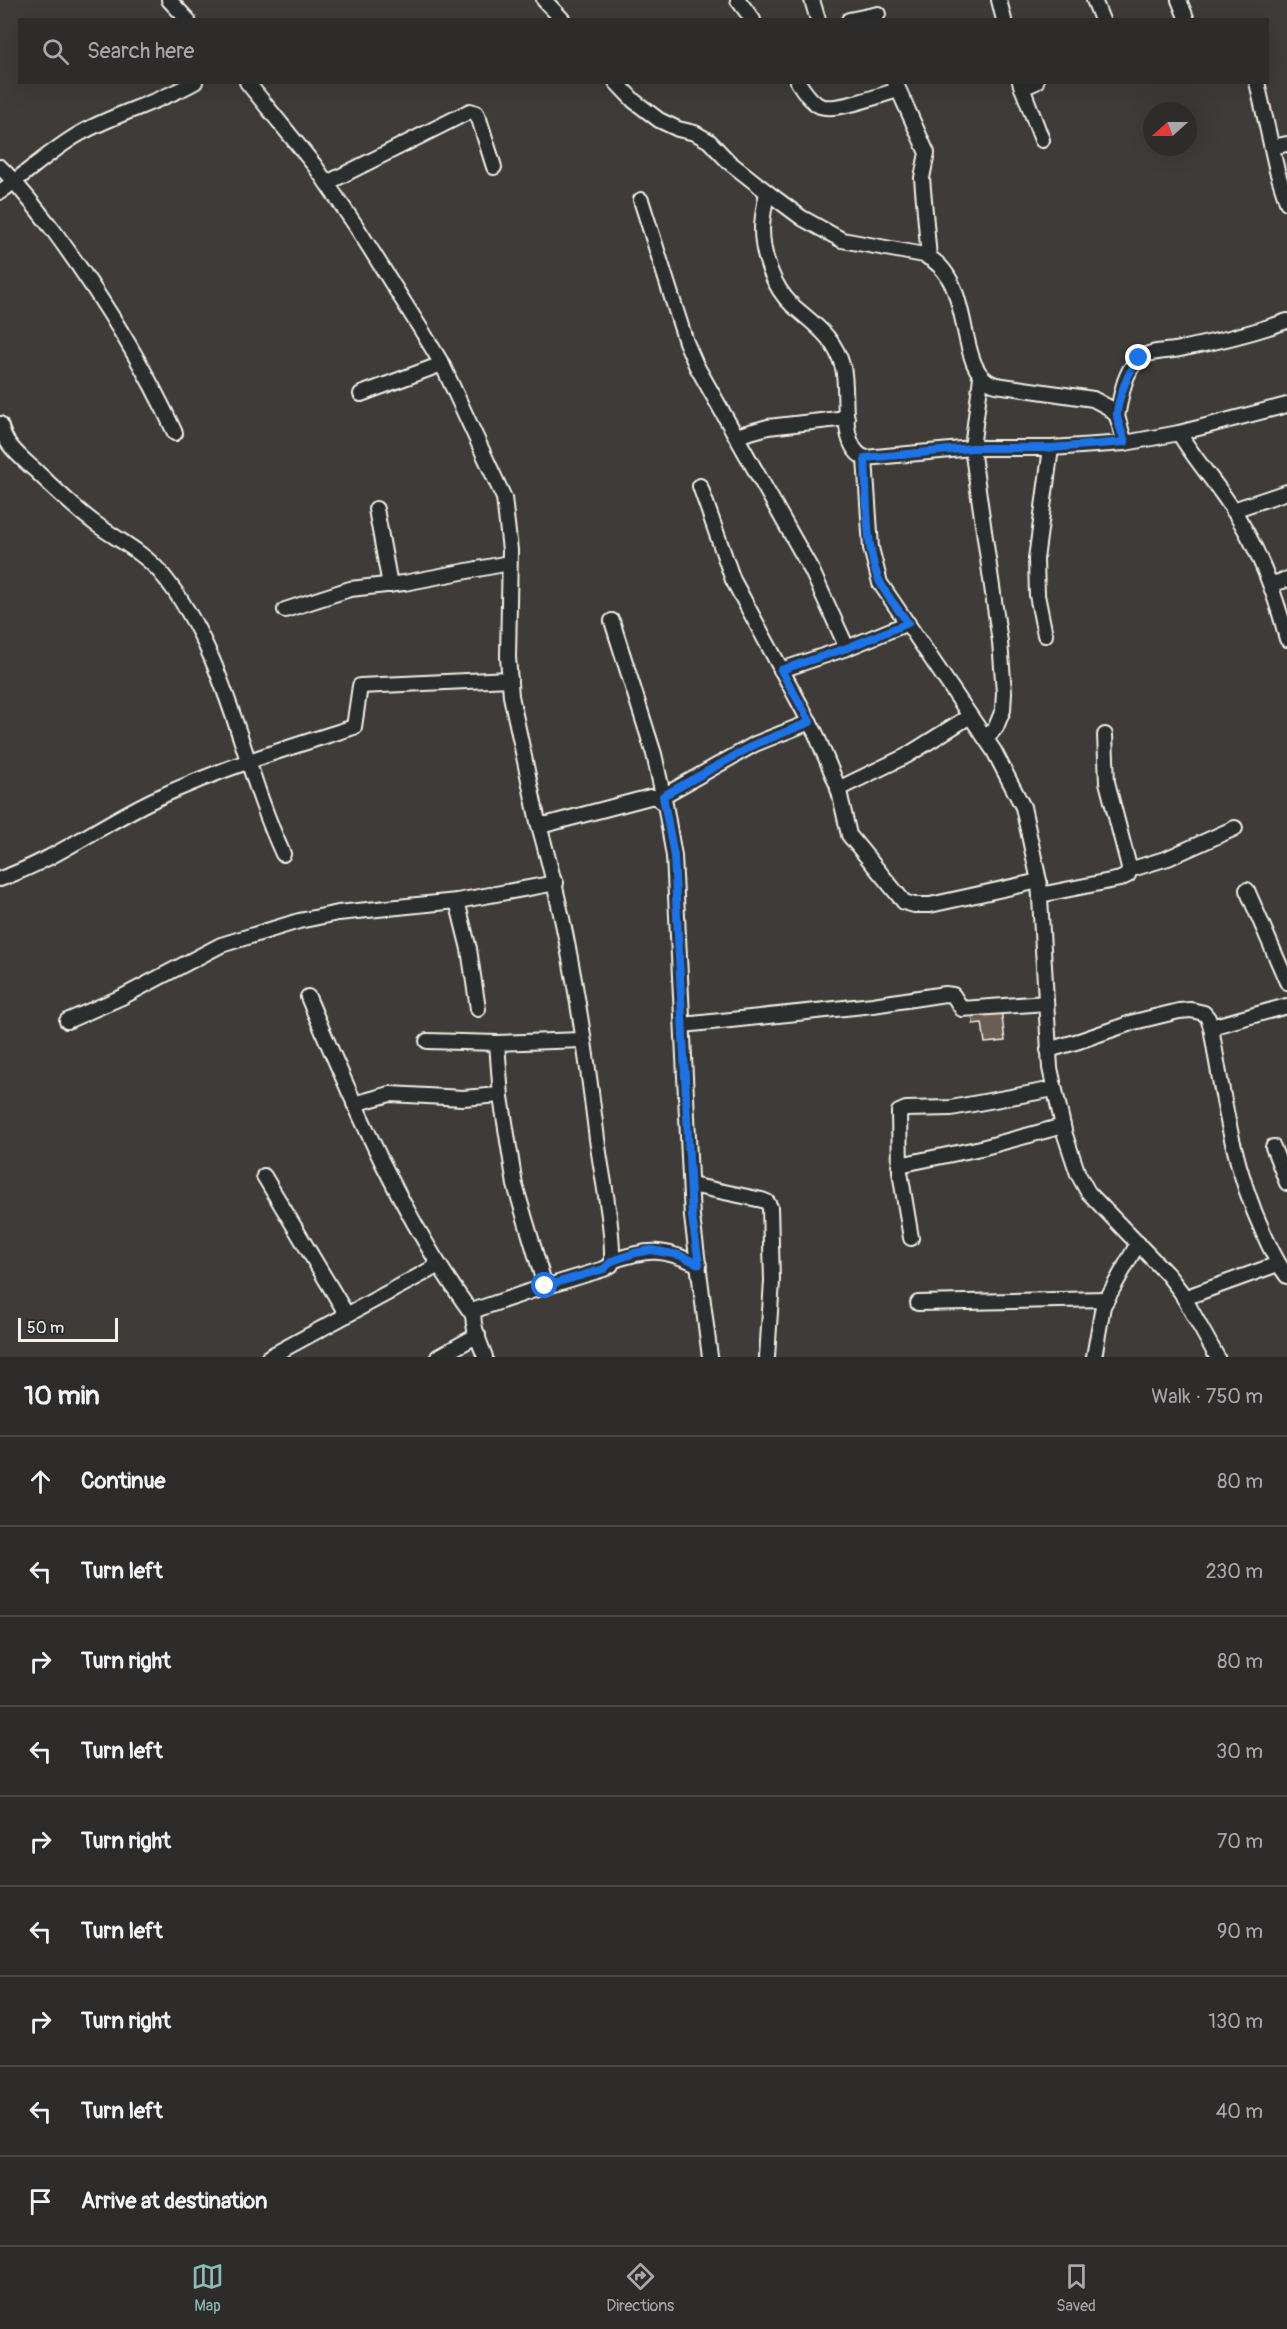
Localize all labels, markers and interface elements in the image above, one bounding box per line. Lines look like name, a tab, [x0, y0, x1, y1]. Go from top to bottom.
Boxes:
search box	[18, 18, 1269, 84]
icon: search	[39, 35, 72, 68]
text: Search here	[87, 37, 194, 65]
north arrow	[1143, 102, 1197, 156]
route end	[1125, 344, 1151, 370]
route start	[531, 1272, 557, 1298]
scale bar	[18, 1315, 118, 1342]
text: 50 m	[27, 1318, 64, 1338]
text: 10 min	[24, 1380, 100, 1412]
text: Walk · 750 m	[1151, 1384, 1263, 1409]
icon: ahead	[24, 1465, 57, 1498]
text: Continue	[81, 1467, 165, 1495]
text: 80 m	[1217, 1469, 1263, 1494]
icon: left	[24, 1555, 57, 1588]
text: Turn left	[81, 1557, 163, 1585]
text: 230 m	[1206, 1559, 1263, 1584]
icon: right	[24, 1645, 57, 1678]
text: Turn right	[81, 1647, 171, 1675]
text: 80 m	[1217, 1649, 1263, 1674]
icon: left	[24, 1735, 57, 1768]
text: Turn left	[81, 1737, 163, 1765]
text: 30 m	[1216, 1739, 1263, 1764]
icon: right	[24, 1825, 57, 1858]
text: Turn right	[81, 1827, 171, 1855]
text: 70 m	[1217, 1829, 1263, 1854]
icon: left	[24, 1915, 57, 1948]
text: Turn left	[81, 1917, 163, 1945]
text: 90 m	[1217, 1919, 1263, 1944]
icon: right	[24, 2005, 57, 2038]
text: Turn right	[81, 2007, 171, 2035]
text: 130 m	[1208, 2009, 1263, 2034]
icon: left	[24, 2095, 57, 2128]
text: Turn left	[81, 2097, 163, 2125]
text: 40 m	[1216, 2099, 1263, 2124]
icon: arrive	[24, 2185, 57, 2218]
text: Arrive at destination	[81, 2187, 267, 2215]
tab: Map	[191, 2260, 224, 2316]
tab: Directions	[606, 2260, 674, 2316]
tab: Saved	[1056, 2260, 1096, 2316]

